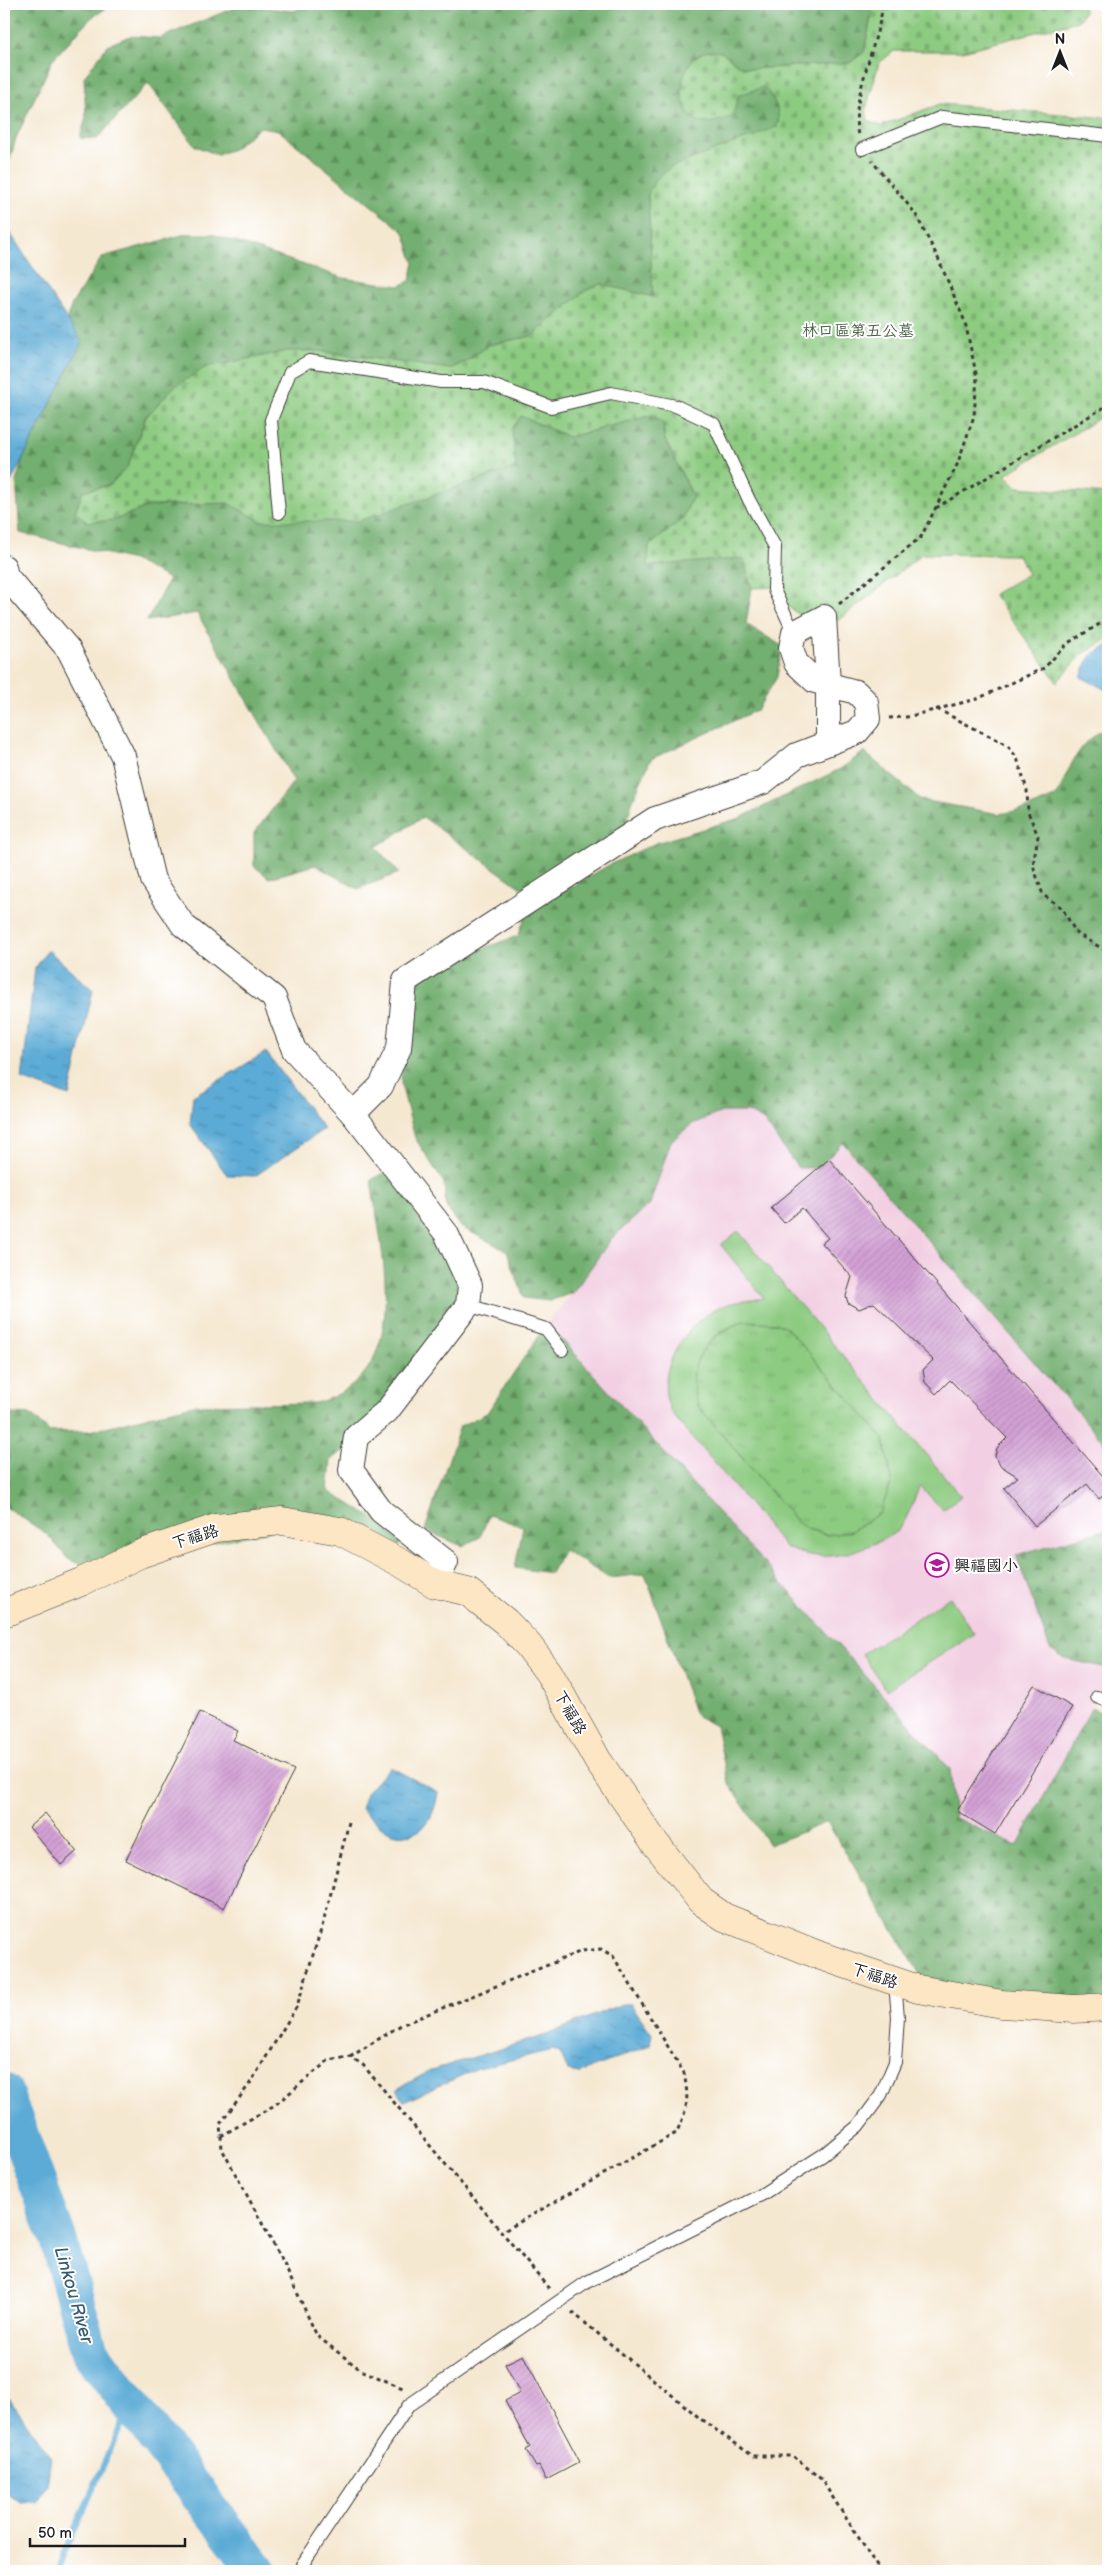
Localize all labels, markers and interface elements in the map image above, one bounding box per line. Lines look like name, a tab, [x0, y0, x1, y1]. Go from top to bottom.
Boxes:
north arrow	[1034, 28, 1084, 78]
text: N	[1055, 31, 1065, 48]
park label: 林口區第五公墓	[802, 322, 914, 341]
street label: 下福路	[170, 1521, 221, 1554]
school or university icon: 興福國小	[924, 1552, 950, 1578]
place label: 興福國小	[954, 1557, 1018, 1576]
street label: 下福路	[550, 1687, 590, 1738]
street label: 下福路	[849, 1960, 900, 1993]
water label: Linkou River	[50, 2244, 98, 2347]
scale bar	[30, 2515, 185, 2547]
text: 50 m	[38, 2524, 72, 2543]

